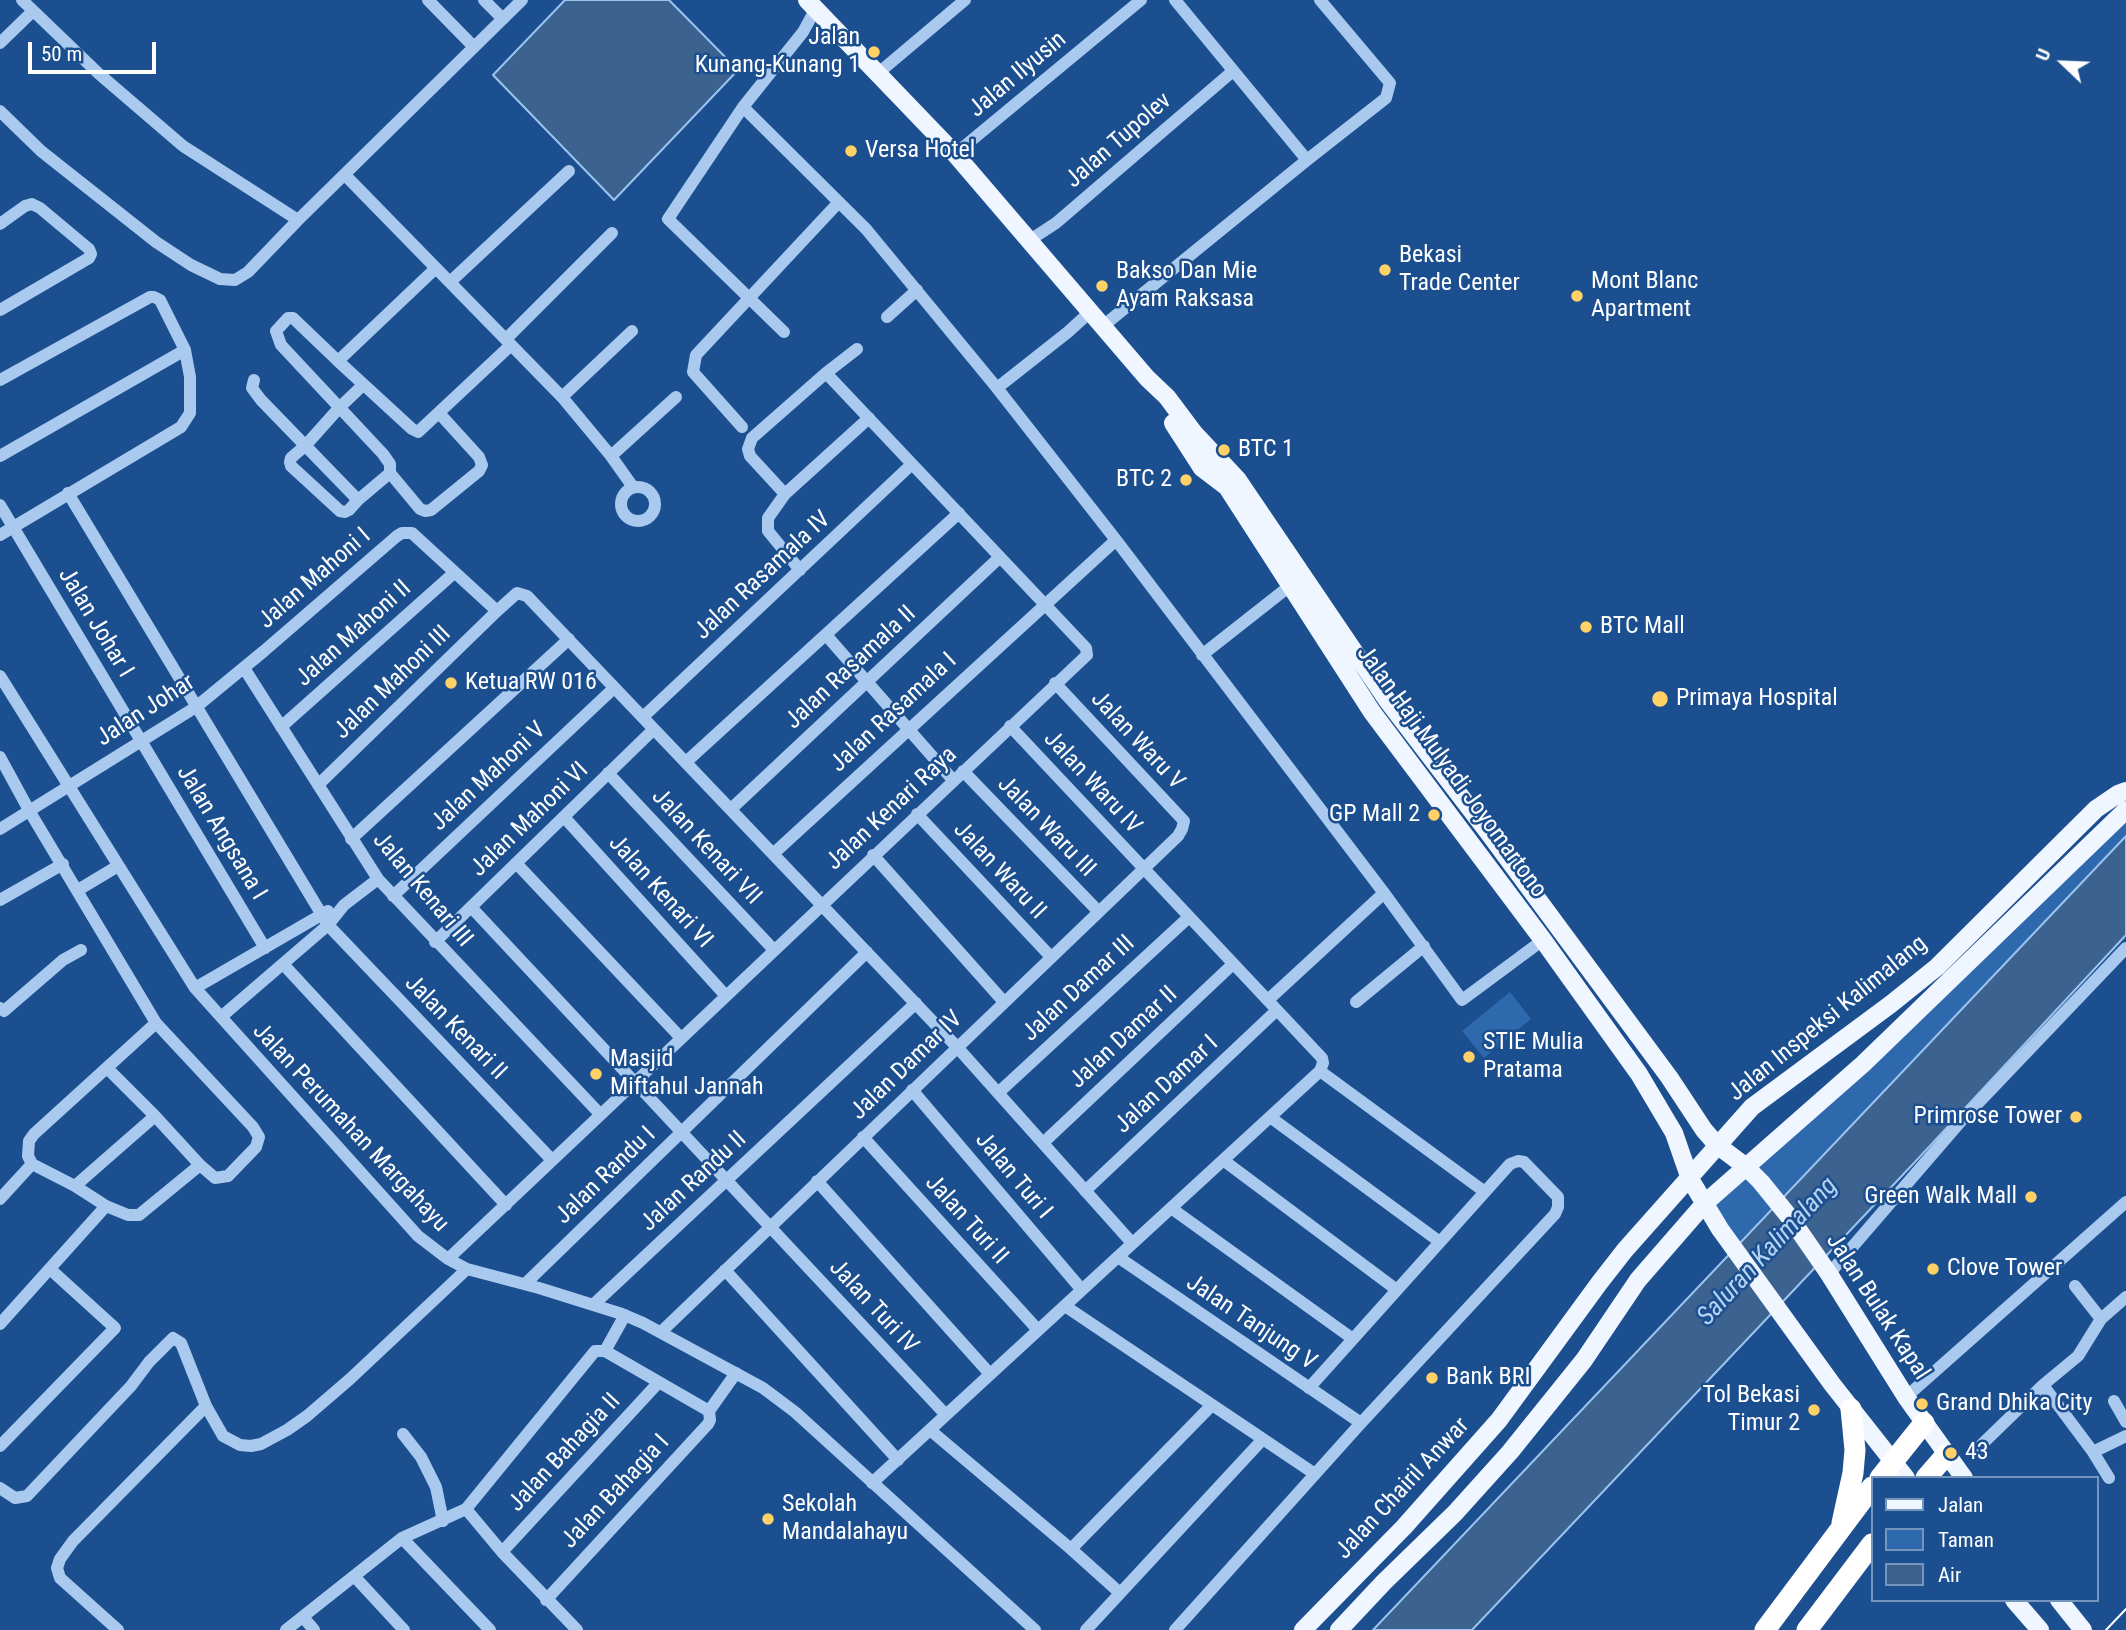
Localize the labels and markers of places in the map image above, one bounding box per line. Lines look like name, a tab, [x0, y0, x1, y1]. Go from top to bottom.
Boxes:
place label: Jalan Kunang-Kunang 1	[695, 24, 860, 80]
marker: Jalan Kunang-Kunang 1	[866, 44, 882, 60]
place label: Versa Hotel	[865, 137, 975, 165]
marker: Versa Hotel	[843, 143, 859, 159]
place label: Bekasi Trade Center	[1399, 242, 1520, 298]
place label: Bakso Dan Mie Ayam Raksasa	[1116, 258, 1257, 314]
marker: Bekasi Trade Center	[1377, 262, 1393, 278]
place label: Mont Blanc Apartment	[1591, 268, 1698, 324]
marker: Bakso Dan Mie Ayam Raksasa	[1094, 278, 1110, 294]
marker: Mont Blanc Apartment	[1569, 288, 1585, 304]
place label: BTC 1	[1238, 436, 1294, 464]
marker: BTC 1	[1216, 442, 1232, 458]
place label: BTC 2	[1116, 466, 1172, 494]
marker: BTC 2	[1178, 472, 1194, 488]
place label: BTC Mall	[1600, 613, 1685, 641]
marker: BTC Mall	[1578, 619, 1594, 635]
place label: Ketua RW 016	[465, 669, 597, 697]
marker: Ketua RW 016	[443, 675, 459, 691]
place label: Primaya Hospital	[1676, 685, 1838, 713]
marker: Primaya Hospital	[1650, 689, 1670, 709]
place label: GP Mall 2	[1329, 801, 1420, 829]
marker: GP Mall 2	[1426, 807, 1442, 823]
place label: STIE Mulia Pratama	[1483, 1029, 1584, 1085]
place label: Masjid Miftahul Jannah	[610, 1046, 763, 1102]
marker: STIE Mulia Pratama	[1461, 1049, 1477, 1065]
marker: Masjid Miftahul Jannah	[588, 1066, 604, 1082]
place label: Primrose Tower	[1913, 1103, 2062, 1131]
marker: Primrose Tower	[2068, 1109, 2084, 1125]
place label: Green Walk Mall	[1864, 1183, 2017, 1211]
marker: Green Walk Mall	[2023, 1189, 2039, 1205]
place label: Clove Tower	[1947, 1255, 2062, 1283]
marker: Clove Tower	[1925, 1261, 1941, 1277]
place label: Bank BRI	[1446, 1364, 1530, 1392]
marker: Bank BRI	[1424, 1370, 1440, 1386]
place label: Tol Bekasi Timur 2	[1702, 1382, 1800, 1438]
place label: Grand Dhika City	[1936, 1390, 2092, 1418]
marker: Grand Dhika City	[1914, 1396, 1930, 1412]
marker: Tol Bekasi Timur 2	[1806, 1402, 1822, 1418]
place label: 43	[1965, 1439, 1989, 1467]
marker: 43	[1943, 1445, 1959, 1461]
place label: Sekolah Mandalahayu	[782, 1491, 908, 1547]
marker: Sekolah Mandalahayu	[760, 1511, 776, 1527]

